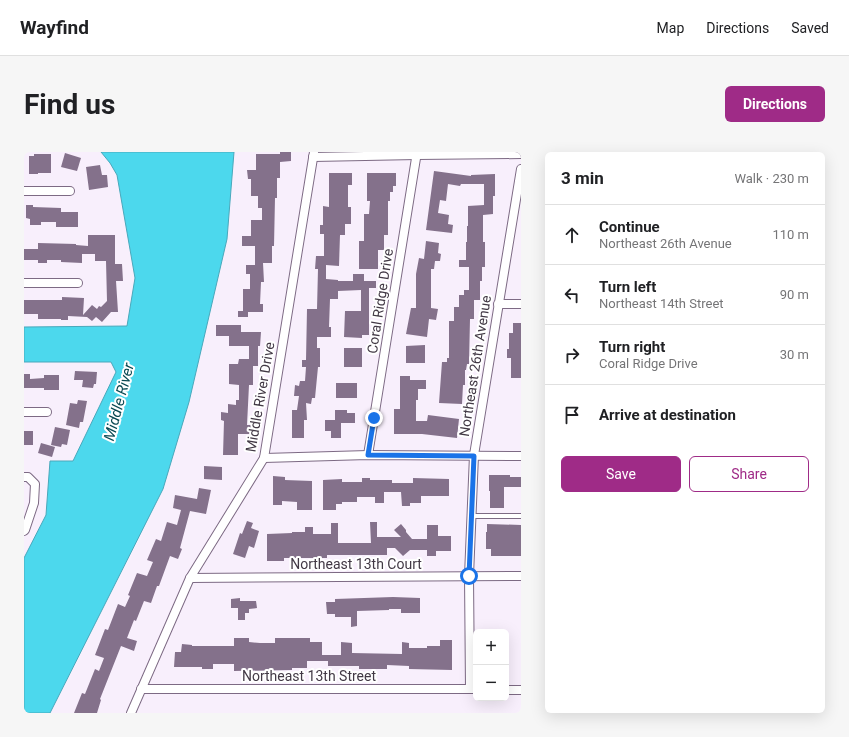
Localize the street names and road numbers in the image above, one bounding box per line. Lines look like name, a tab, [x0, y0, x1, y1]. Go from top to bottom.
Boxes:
street label: Coral Ridge Drive	[364, 247, 396, 355]
street label: Northeast 26th Avenue	[456, 294, 494, 438]
street label: Middle River Drive	[242, 341, 278, 453]
street label: Northeast 13th Court	[290, 556, 422, 572]
street label: Northeast 13th Street	[242, 668, 376, 684]

